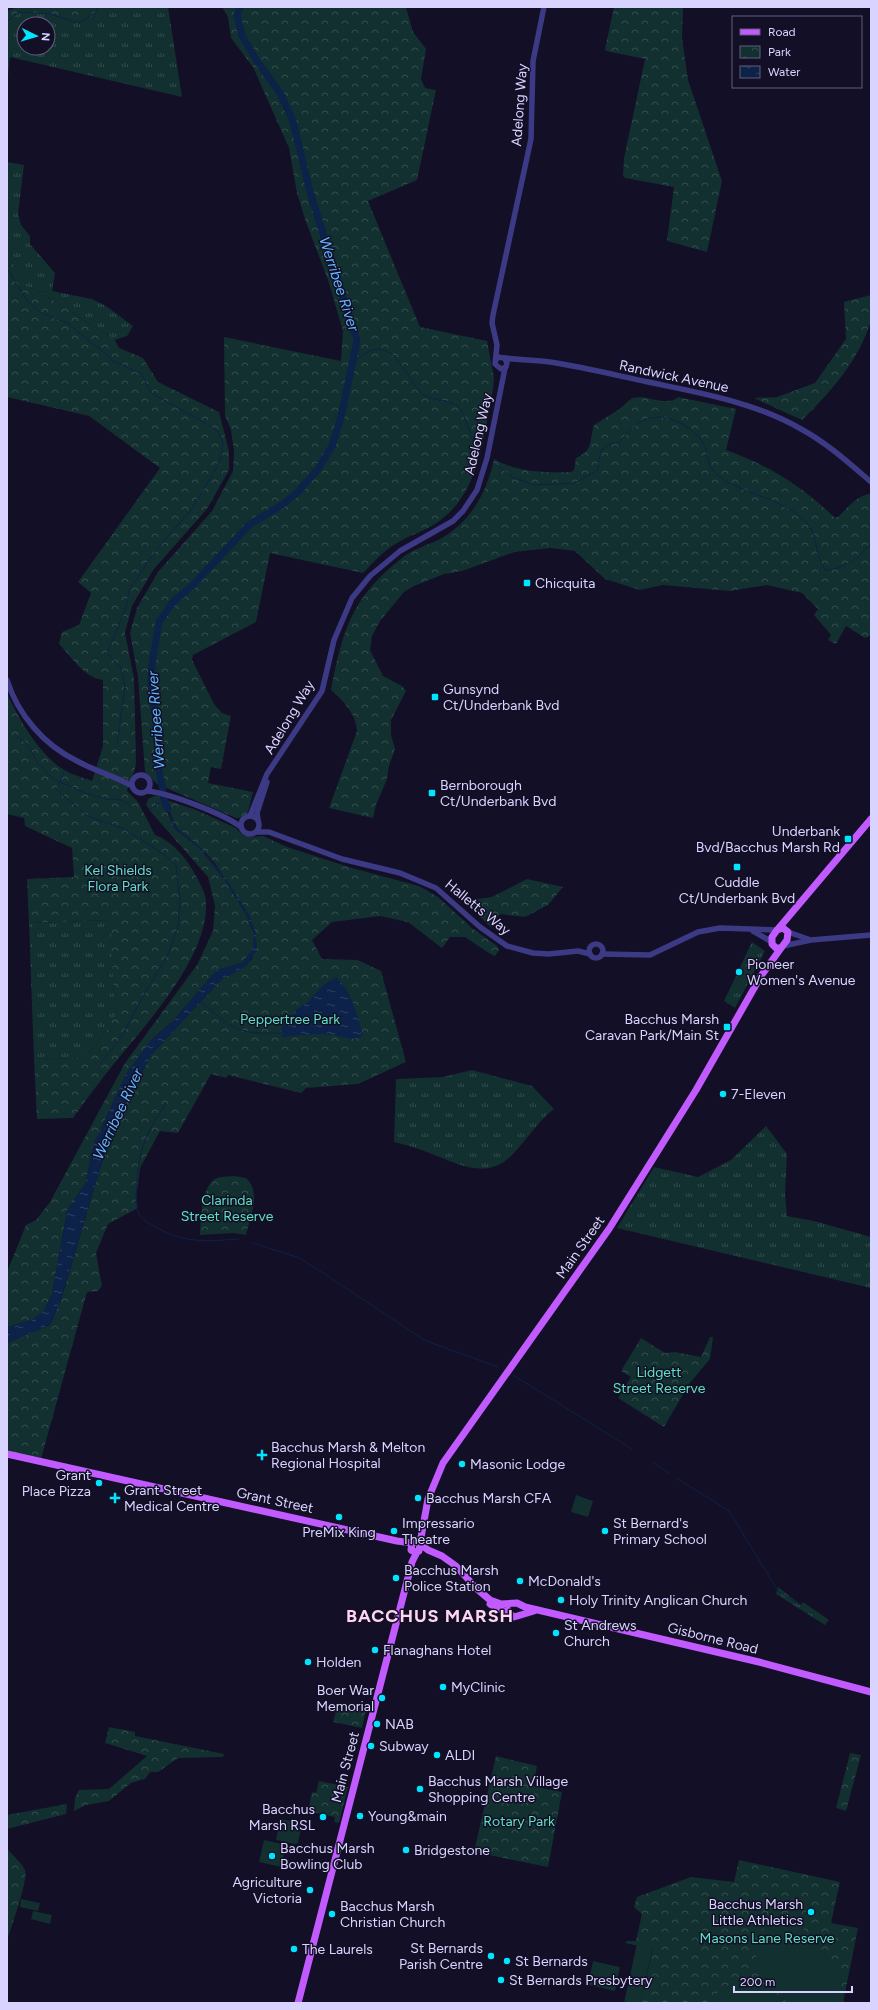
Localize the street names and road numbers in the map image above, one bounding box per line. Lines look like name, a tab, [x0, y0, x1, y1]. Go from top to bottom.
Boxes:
street label: Adelong Way	[508, 62, 531, 147]
street label: Randwick Avenue	[618, 357, 730, 396]
street label: Adelong Way	[461, 391, 496, 477]
street label: Adelong Way	[261, 677, 318, 757]
street label: Halletts Way	[442, 876, 514, 939]
street label: Main Street	[553, 1213, 608, 1282]
street label: Grant Street	[235, 1484, 315, 1517]
street label: Gisborne Road	[666, 1619, 760, 1658]
street label: Main Street	[328, 1730, 363, 1804]

